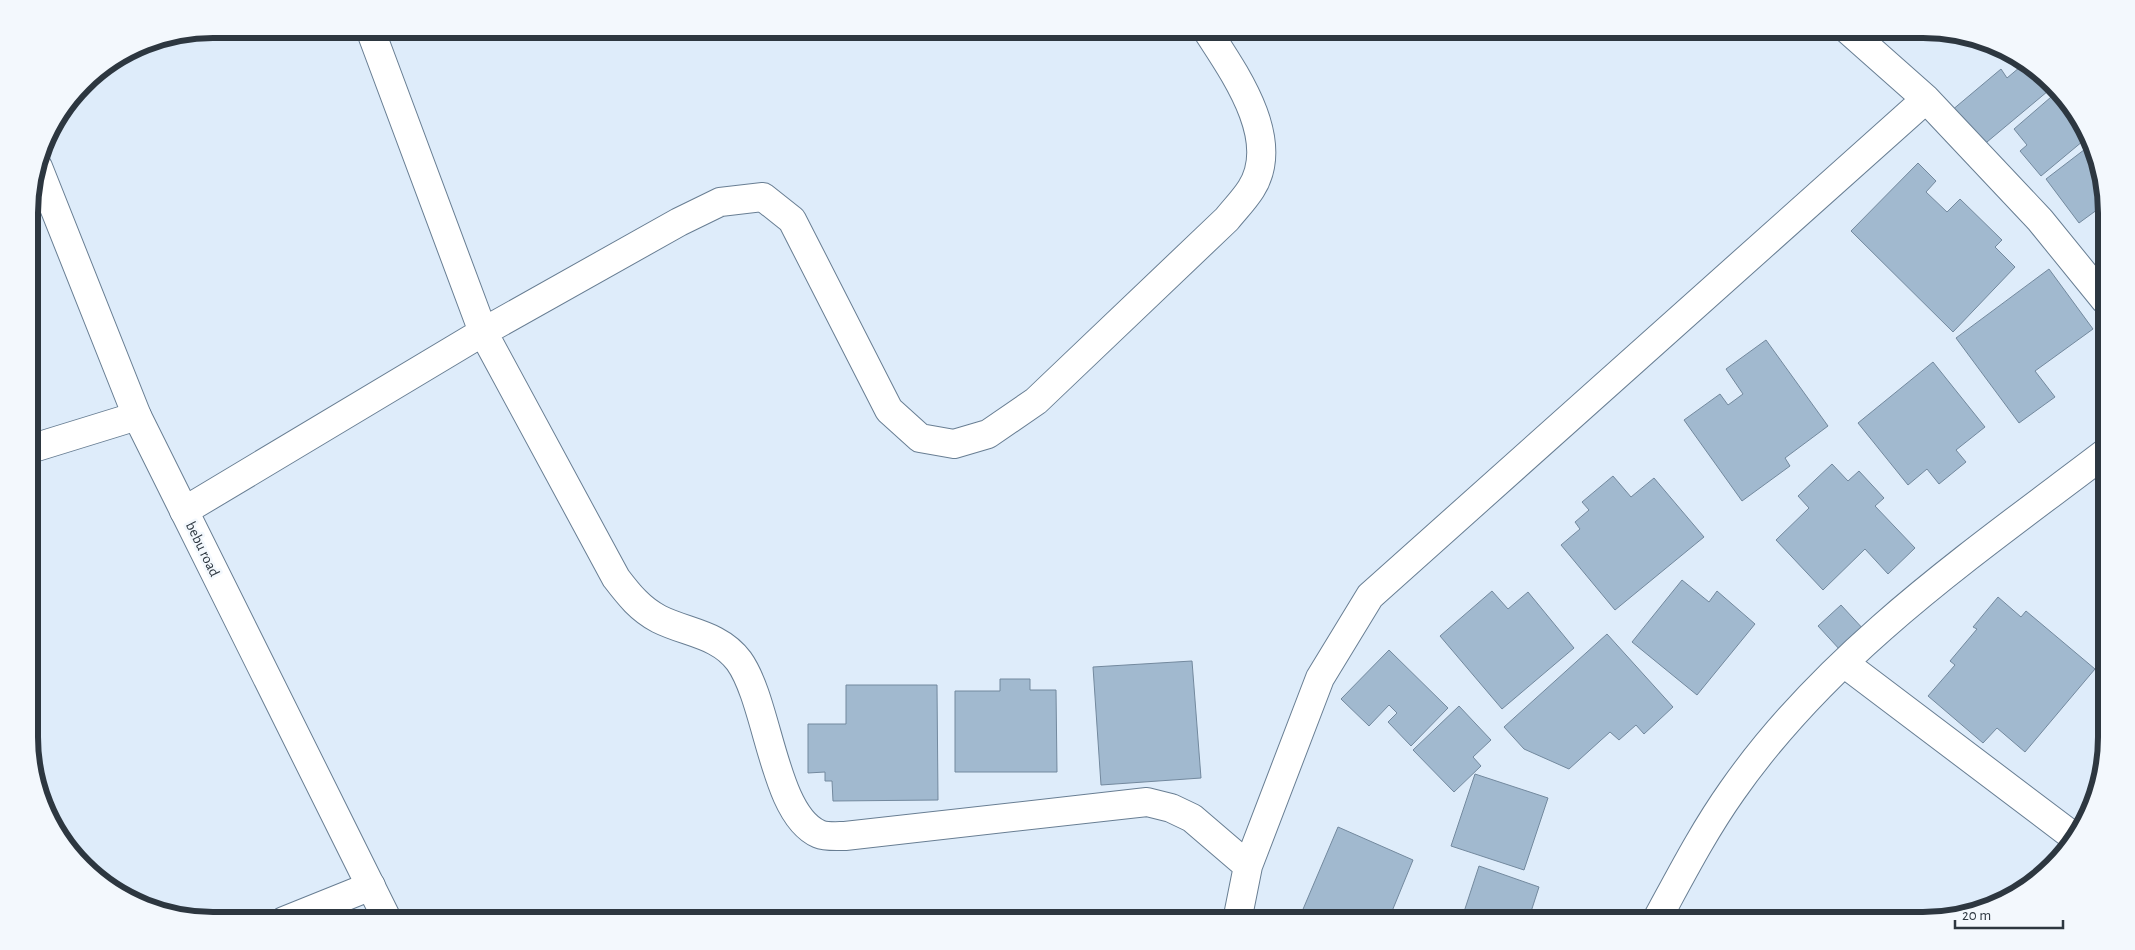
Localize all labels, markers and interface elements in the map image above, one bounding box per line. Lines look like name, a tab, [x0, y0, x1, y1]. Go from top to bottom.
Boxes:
street label: bebu road	[183, 519, 222, 579]
scale bar	[1955, 898, 2062, 930]
text: 20 m	[1962, 908, 1991, 923]

